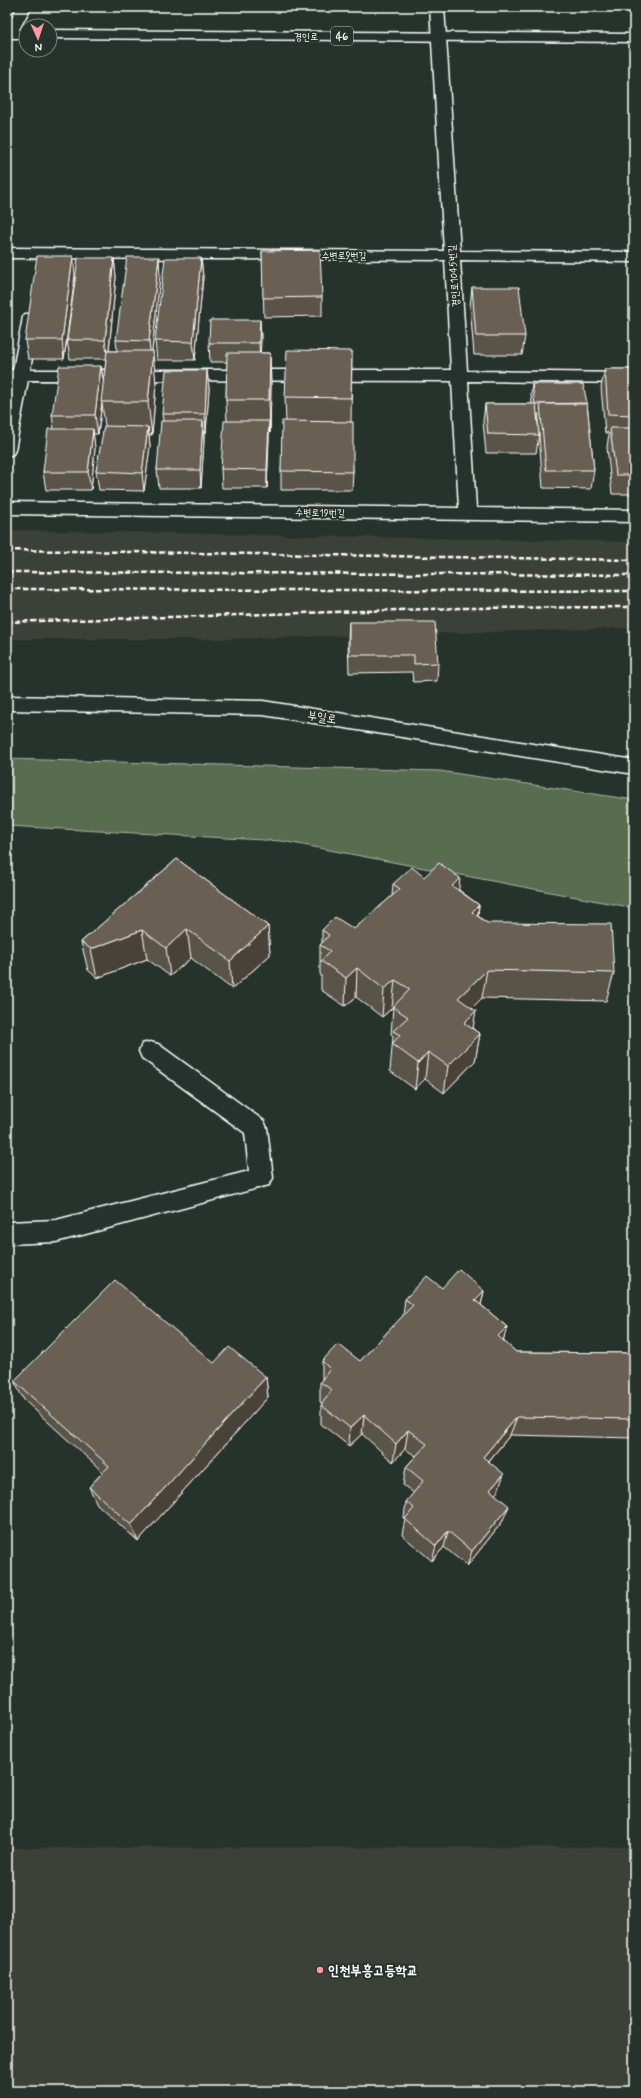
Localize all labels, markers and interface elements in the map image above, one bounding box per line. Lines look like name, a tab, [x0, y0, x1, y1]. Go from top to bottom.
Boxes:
north arrow	[18, 18, 58, 58]
road number: 46	[331, 27, 353, 45]
street label: 경인로	[294, 31, 318, 44]
text: N	[34, 40, 42, 54]
street label: 경인로1045번길	[446, 244, 463, 307]
street label: 수변로9번길	[321, 250, 367, 263]
street label: 수변로19번길	[295, 507, 345, 520]
street label: 부일로	[306, 708, 337, 728]
place label: 인천부흥고등학교	[328, 1962, 418, 1980]
marker: 인천부흥고등학교	[315, 1965, 325, 1975]

